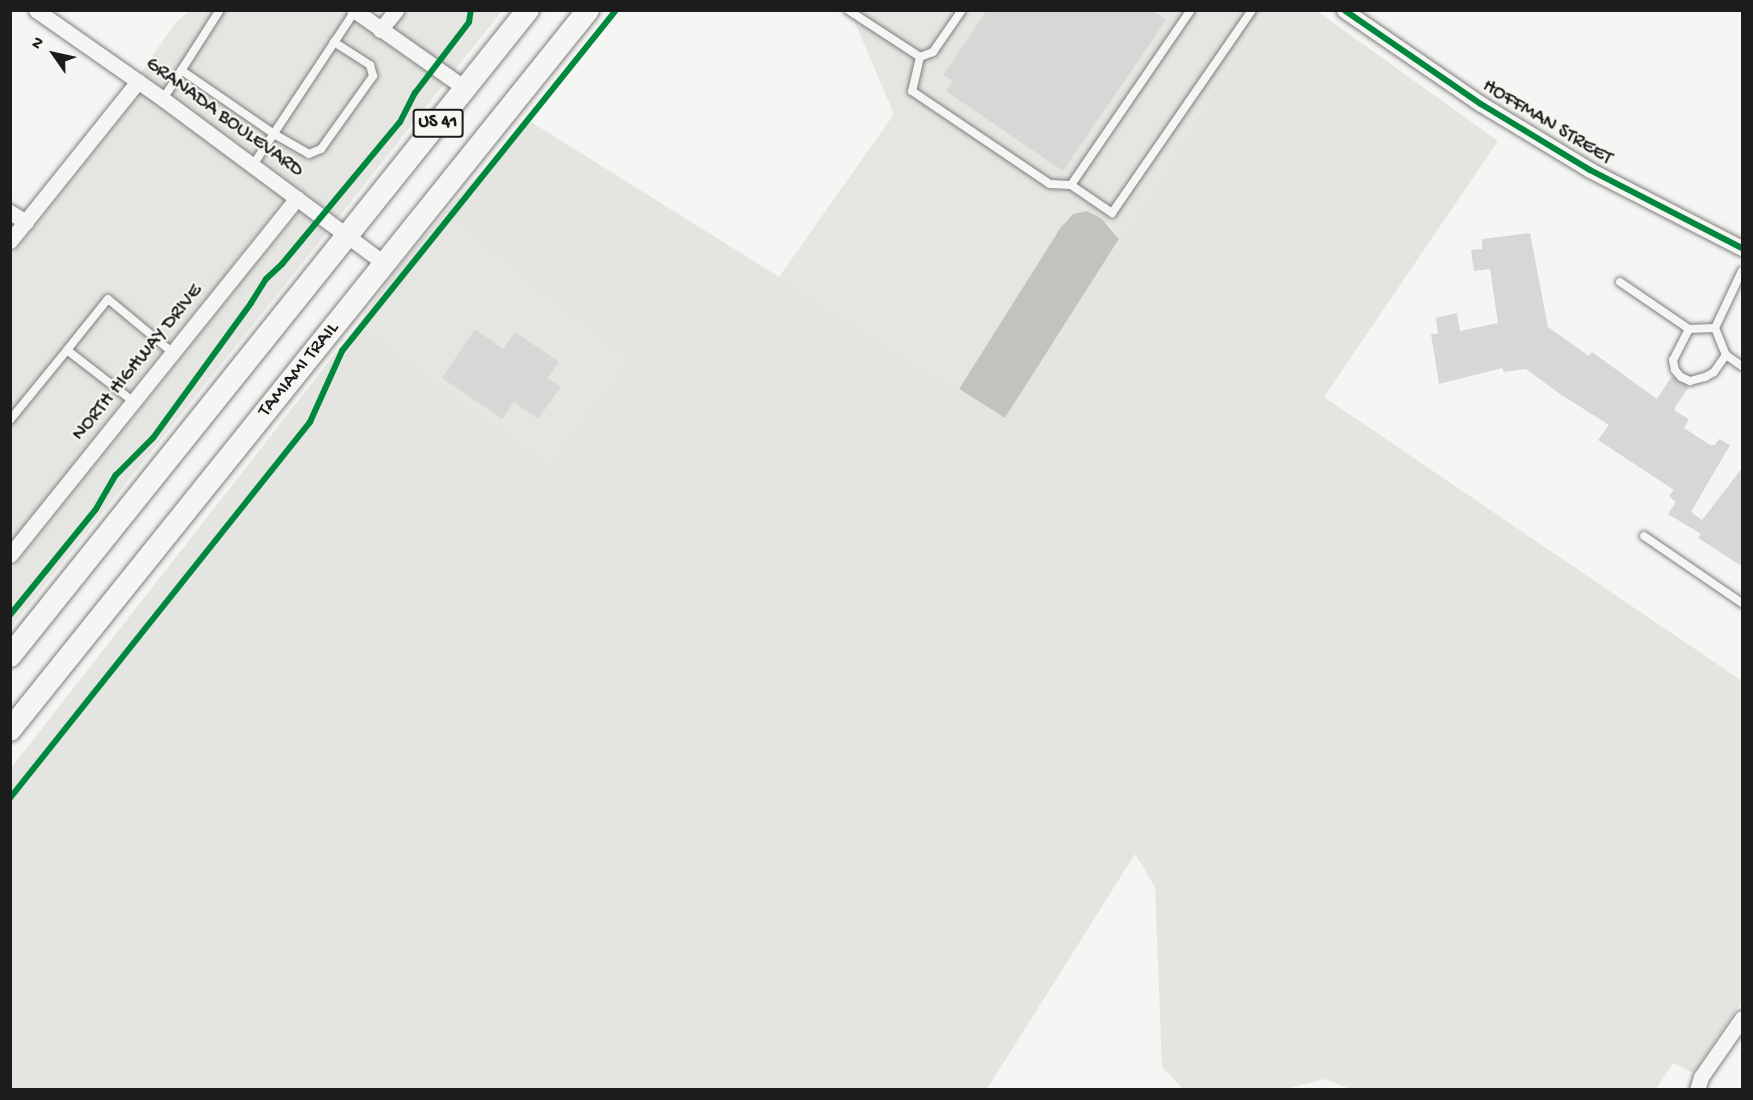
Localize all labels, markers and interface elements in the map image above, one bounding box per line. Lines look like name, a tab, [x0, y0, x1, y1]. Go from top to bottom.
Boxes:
north arrow	[24, 24, 84, 84]
text: N	[28, 34, 49, 53]
street label: GRANADA BOULEVARD	[140, 53, 308, 183]
street label: HOFFMAN STREET	[1478, 75, 1616, 171]
road number: US 41	[412, 108, 464, 138]
street label: NORTH HIGHWAY DRIVE	[68, 280, 208, 446]
street label: TAMIAMI TRAIL	[253, 318, 345, 422]

